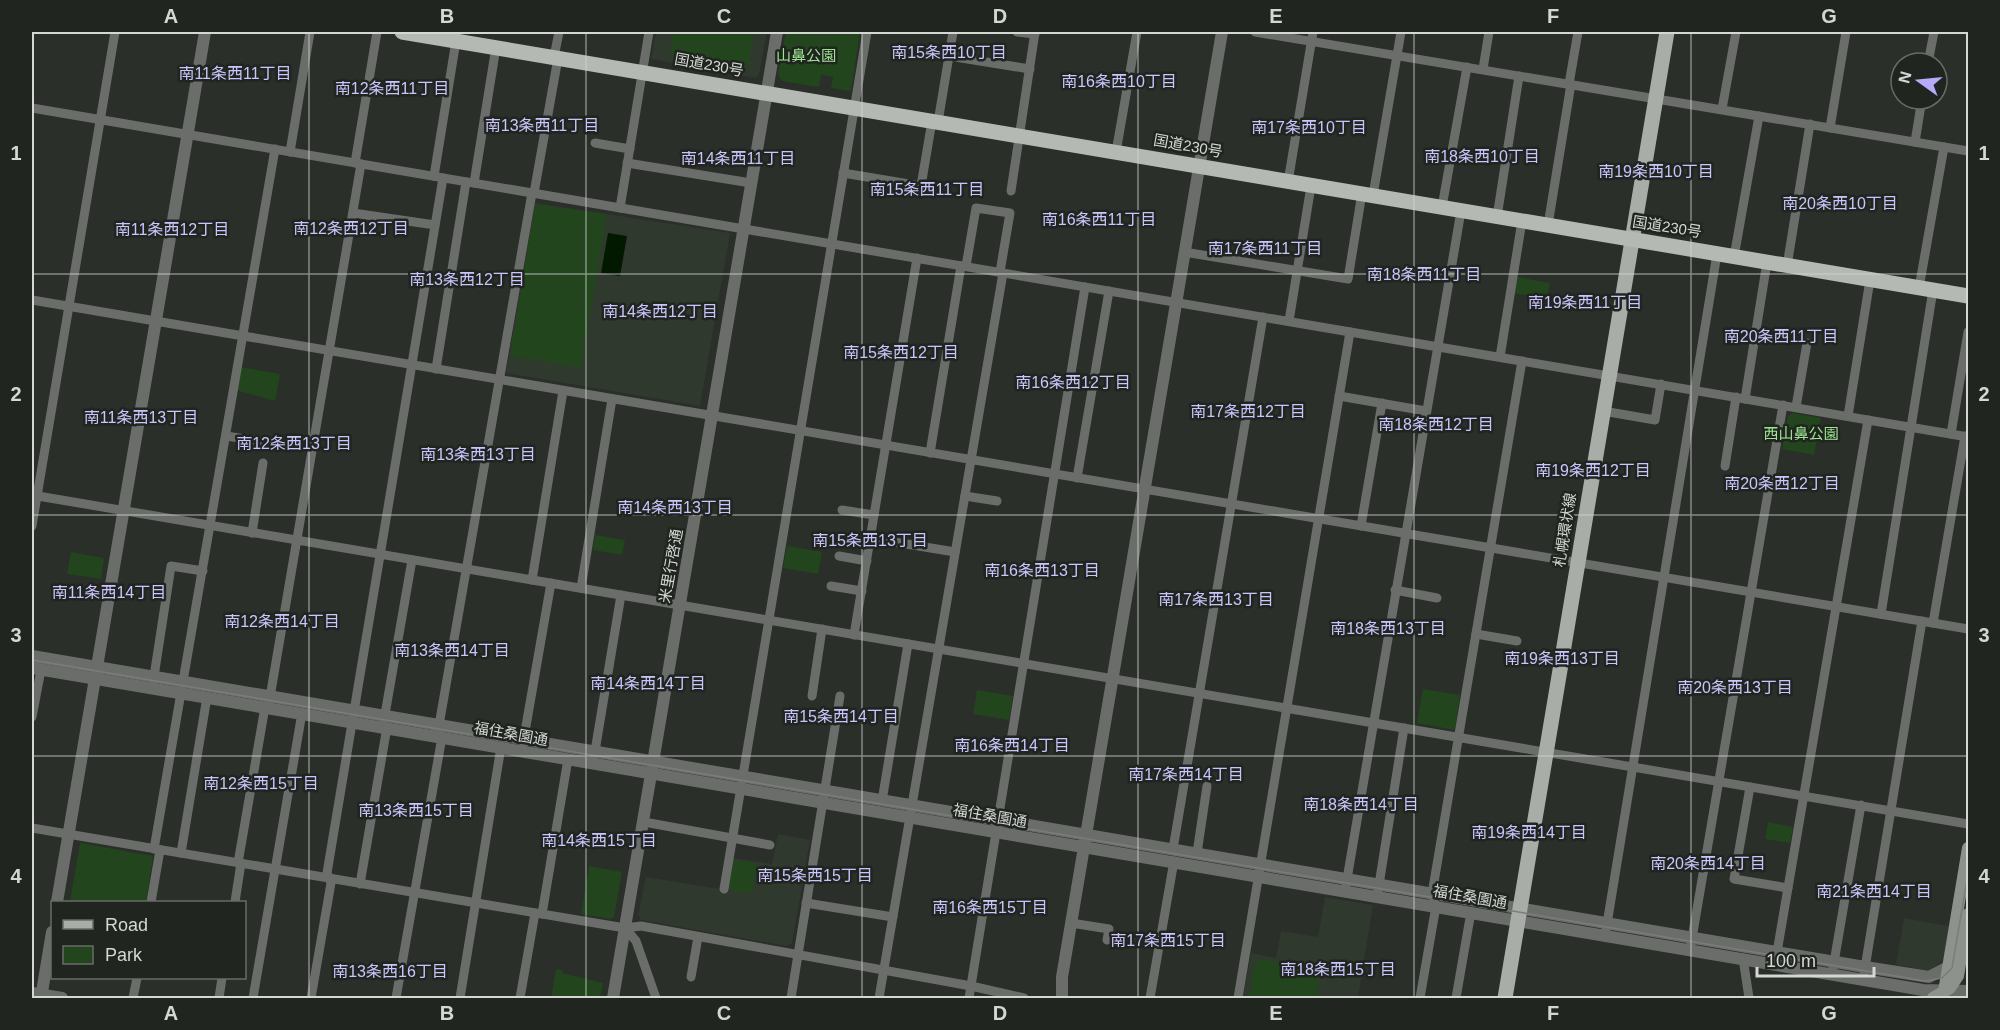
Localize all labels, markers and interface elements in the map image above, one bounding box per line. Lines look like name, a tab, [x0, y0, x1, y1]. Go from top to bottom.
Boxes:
text: A	[164, 5, 178, 27]
text: B	[440, 5, 454, 27]
text: C	[717, 5, 731, 27]
text: D	[993, 5, 1007, 27]
text: E	[1269, 5, 1283, 27]
text: F	[1547, 5, 1559, 27]
text: G	[1821, 5, 1837, 27]
district label: 南15条西10丁目	[891, 44, 1007, 61]
park label: 山鼻公園	[776, 47, 836, 64]
street label: 国道230号	[673, 50, 745, 79]
north arrow	[1889, 51, 1949, 111]
district label: 南11条西11丁目	[178, 65, 292, 82]
text: N	[1895, 69, 1915, 85]
district label: 南16条西10丁目	[1061, 73, 1177, 90]
district label: 南12条西11丁目	[335, 80, 449, 97]
district label: 南13条西11丁目	[485, 117, 599, 134]
district label: 南17条西10丁目	[1251, 119, 1367, 136]
street label: 国道230号	[1152, 131, 1224, 160]
text: 1	[10, 142, 22, 164]
text: 1	[1978, 142, 1990, 164]
district label: 南18条西10丁目	[1424, 148, 1540, 165]
district label: 南14条西11丁目	[681, 150, 795, 167]
district label: 南19条西10丁目	[1598, 163, 1714, 180]
district label: 南15条西11丁目	[870, 181, 984, 198]
district label: 南20条西10丁目	[1782, 195, 1898, 212]
district label: 南16条西11丁目	[1042, 211, 1156, 228]
street label: 国道230号	[1631, 213, 1703, 240]
district label: 南12条西12丁目	[293, 220, 409, 237]
district label: 南11条西12丁目	[115, 221, 229, 238]
district label: 南17条西11丁目	[1208, 240, 1322, 257]
district label: 南18条西11丁目	[1367, 266, 1481, 283]
district label: 南13条西12丁目	[409, 271, 525, 288]
district label: 南19条西11丁目	[1528, 294, 1642, 311]
district label: 南14条西12丁目	[602, 303, 718, 320]
district label: 南20条西11丁目	[1724, 328, 1838, 345]
district label: 南15条西12丁目	[843, 344, 959, 361]
district label: 南16条西12丁目	[1015, 374, 1131, 391]
text: 2	[10, 383, 22, 405]
text: 2	[1978, 383, 1990, 405]
district label: 南17条西12丁目	[1190, 403, 1306, 420]
district label: 南11条西13丁目	[84, 409, 198, 426]
district label: 南18条西12丁目	[1378, 416, 1494, 433]
park label: 西山鼻公園	[1763, 425, 1839, 442]
district label: 南12条西13丁目	[236, 435, 352, 452]
district label: 南13条西13丁目	[420, 446, 536, 463]
district label: 南19条西12丁目	[1535, 462, 1651, 479]
district label: 南20条西12丁目	[1724, 475, 1840, 492]
street label: 札幌環状線	[1550, 492, 1579, 568]
district label: 南14条西13丁目	[617, 499, 733, 516]
street label: 米里行啓通	[656, 527, 685, 604]
district label: 南15条西13丁目	[812, 532, 928, 549]
district label: 南16条西13丁目	[984, 562, 1100, 579]
district label: 南11条西14丁目	[52, 584, 166, 601]
district label: 南17条西13丁目	[1158, 591, 1274, 608]
district label: 南12条西14丁目	[224, 613, 340, 630]
district label: 南18条西13丁目	[1330, 620, 1446, 637]
text: 3	[10, 624, 22, 646]
text: 3	[1978, 624, 1990, 646]
district label: 南13条西14丁目	[394, 642, 510, 659]
district label: 南19条西13丁目	[1504, 650, 1620, 667]
district label: 南14条西14丁目	[590, 675, 706, 692]
district label: 南20条西13丁目	[1677, 679, 1793, 696]
district label: 南15条西14丁目	[783, 708, 899, 725]
street label: 福住桑園通	[473, 719, 550, 748]
district label: 南16条西14丁目	[954, 737, 1070, 754]
district label: 南17条西14丁目	[1128, 766, 1244, 783]
district label: 南12条西15丁目	[203, 775, 319, 792]
district label: 南18条西14丁目	[1303, 796, 1419, 813]
street label: 福住桑園通	[952, 801, 1029, 830]
district label: 南13条西15丁目	[358, 802, 474, 819]
district label: 南19条西14丁目	[1471, 824, 1587, 841]
district label: 南14条西15丁目	[541, 832, 657, 849]
district label: 南20条西14丁目	[1650, 855, 1766, 872]
text: 4	[10, 865, 22, 887]
text: 4	[1978, 865, 1990, 887]
district label: 南15条西15丁目	[757, 867, 873, 884]
street label: 福住桑園通	[1432, 882, 1509, 911]
district label: 南21条西14丁目	[1816, 883, 1932, 900]
district label: 南16条西15丁目	[932, 899, 1048, 916]
legend	[51, 901, 246, 979]
text: Road	[105, 915, 148, 935]
district label: 南17条西15丁目	[1110, 932, 1226, 949]
scale bar	[1757, 940, 1874, 978]
text: Park	[105, 945, 143, 965]
text: 100 m	[1766, 951, 1816, 971]
district label: 南18条西15丁目	[1280, 961, 1396, 978]
district label: 南13条西16丁目	[332, 963, 448, 980]
text: A	[164, 1002, 178, 1024]
text: B	[440, 1002, 454, 1024]
text: C	[717, 1002, 731, 1024]
text: D	[993, 1002, 1007, 1024]
text: E	[1269, 1002, 1283, 1024]
text: F	[1547, 1002, 1559, 1024]
text: G	[1821, 1002, 1837, 1024]

